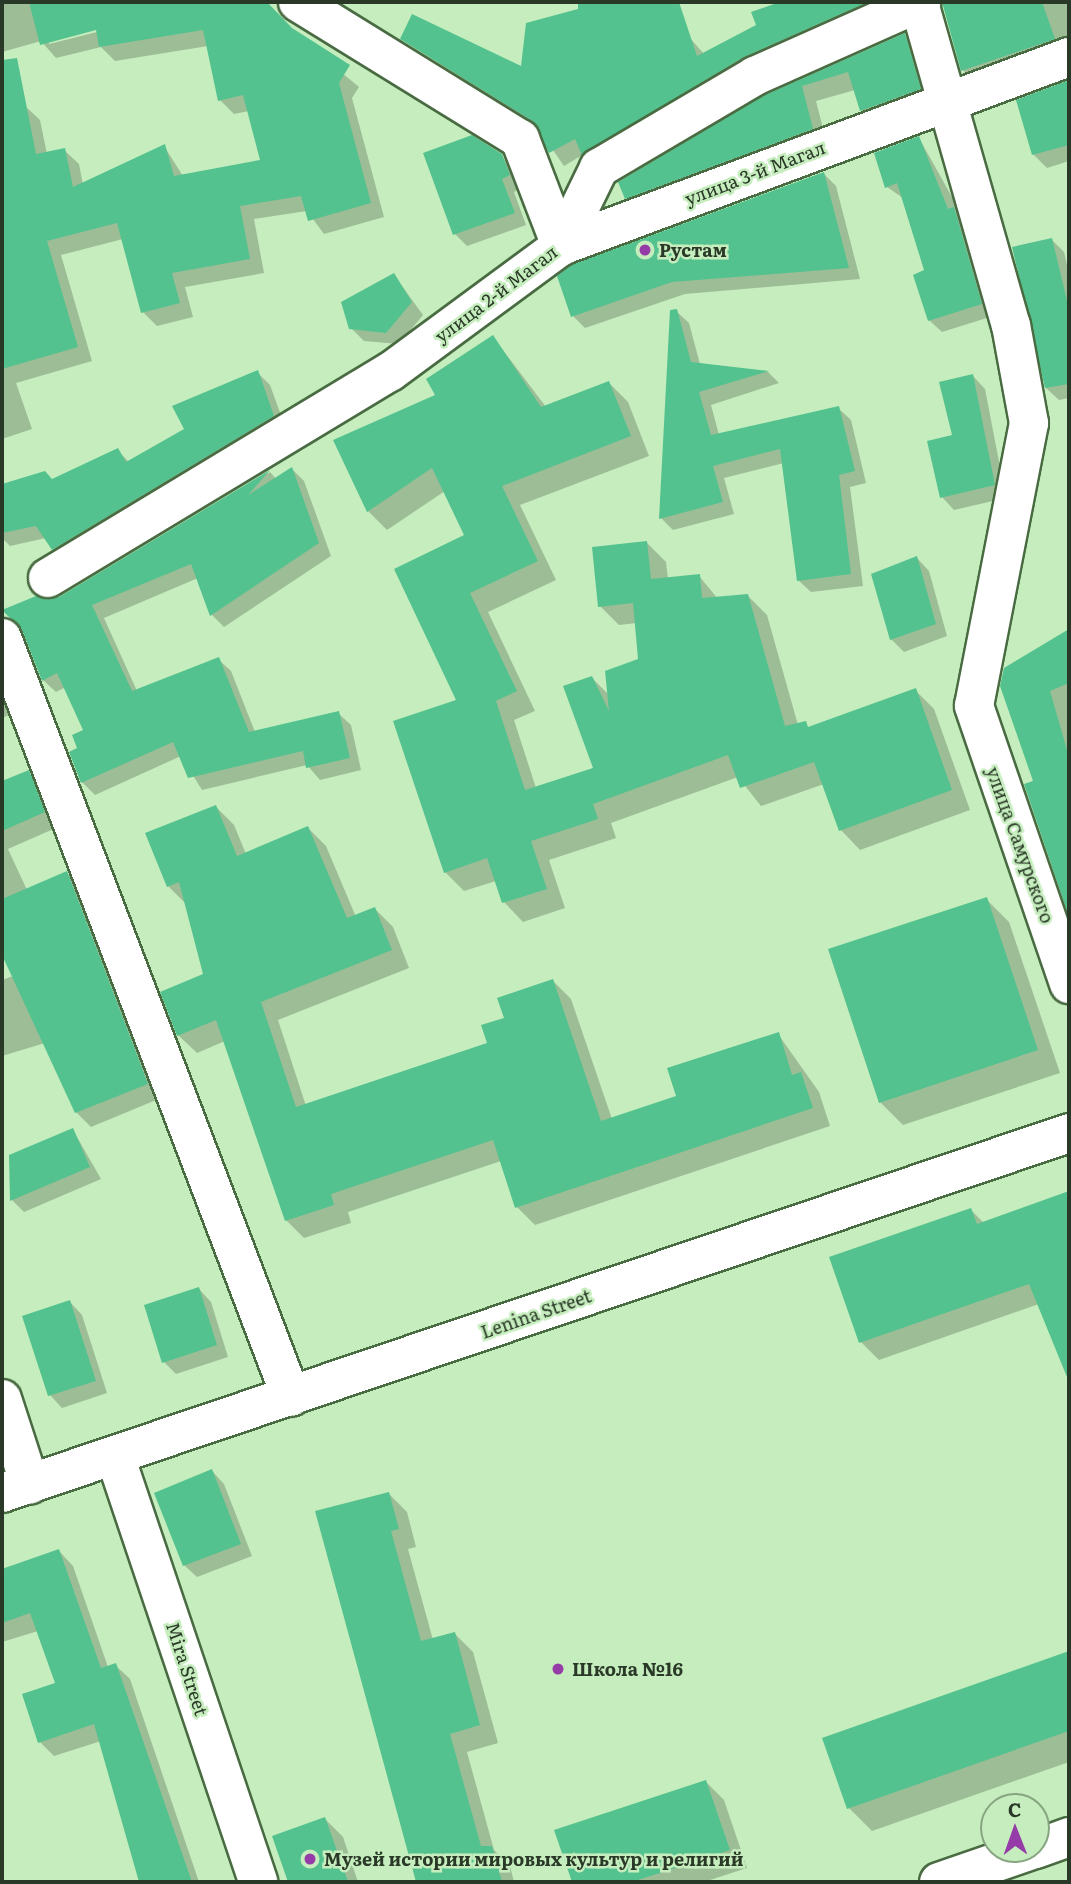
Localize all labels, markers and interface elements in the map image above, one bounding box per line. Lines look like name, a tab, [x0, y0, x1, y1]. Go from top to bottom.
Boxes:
street label: улица 3-й Магал	[682, 136, 828, 210]
place label: Рустам	[659, 239, 727, 261]
street label: улица 2-й Магал	[430, 241, 562, 347]
marker: Рустам	[637, 242, 653, 258]
street label: улица Самурского	[982, 764, 1058, 926]
street label: Lenina Street	[478, 1285, 594, 1343]
street label: Mira Street	[162, 1619, 212, 1719]
place label: Школа №16	[572, 1658, 683, 1680]
marker: Школа №16	[550, 1661, 566, 1677]
north arrow	[980, 1793, 1050, 1863]
text: С	[1008, 1795, 1022, 1823]
place label: Музей истории мировых культур и религий	[324, 1848, 744, 1870]
marker: Музей истории мировых культур и религий	[302, 1851, 318, 1867]

